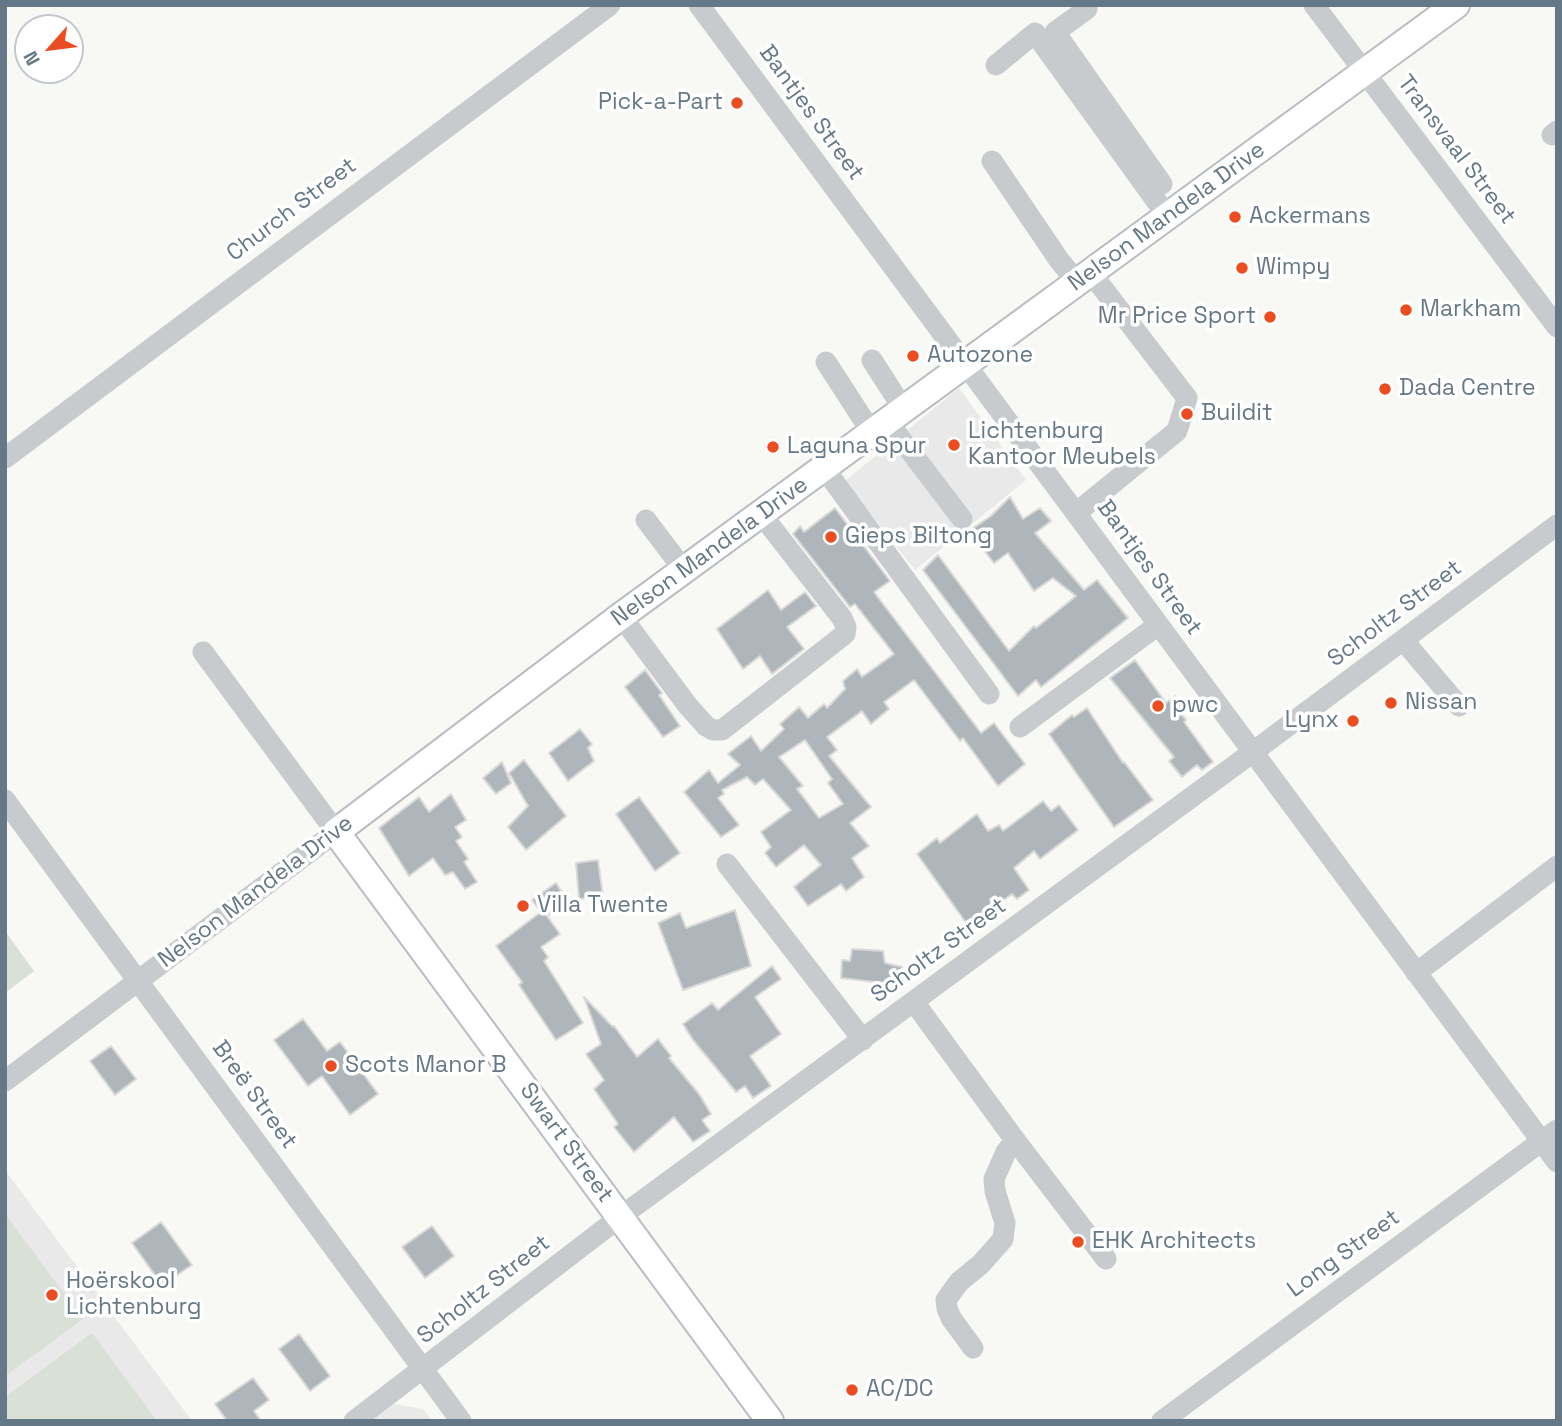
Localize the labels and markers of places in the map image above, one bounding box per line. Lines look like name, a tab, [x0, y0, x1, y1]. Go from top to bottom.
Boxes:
place label: Pick-a-Part	[598, 89, 723, 117]
marker: Pick-a-Part	[729, 95, 745, 111]
place label: Ackermans	[1249, 203, 1371, 231]
marker: Ackermans	[1227, 209, 1243, 225]
place label: Wimpy	[1256, 254, 1330, 282]
marker: Wimpy	[1234, 260, 1250, 276]
place label: Markham	[1420, 296, 1521, 324]
marker: Markham	[1398, 302, 1414, 318]
place label: Mr Price Sport	[1098, 303, 1256, 331]
marker: Mr Price Sport	[1262, 309, 1278, 325]
place label: Autozone	[927, 342, 1033, 370]
marker: Autozone	[905, 348, 921, 364]
place label: Dada Centre	[1399, 375, 1536, 403]
marker: Dada Centre	[1377, 381, 1393, 397]
place label: Buildit	[1201, 400, 1273, 428]
marker: Buildit	[1179, 406, 1195, 422]
place label: Lichtenburg Kantoor Meubels	[968, 418, 1156, 472]
place label: Laguna Spur	[787, 433, 926, 461]
marker: Lichtenburg Kantoor Meubels	[946, 437, 962, 453]
marker: Laguna Spur	[765, 439, 781, 455]
place label: Gieps Biltong	[845, 523, 992, 551]
marker: Gieps Biltong	[823, 529, 839, 545]
place label: Nissan	[1405, 689, 1477, 717]
place label: pwc	[1172, 692, 1219, 720]
marker: Nissan	[1383, 695, 1399, 711]
marker: pwc	[1150, 698, 1166, 714]
place label: Lynx	[1285, 707, 1339, 735]
marker: Lynx	[1345, 713, 1361, 729]
place label: Villa Twente	[537, 892, 668, 920]
marker: Villa Twente	[515, 898, 531, 914]
place label: Scots Manor B	[345, 1052, 506, 1080]
marker: Scots Manor B	[323, 1058, 339, 1074]
place label: EHK Architects	[1092, 1228, 1256, 1256]
marker: EHK Architects	[1070, 1234, 1086, 1250]
place label: Hoërskool Lichtenburg	[66, 1268, 202, 1322]
marker: Hoërskool Lichtenburg	[44, 1287, 60, 1303]
place label: AC/DC	[866, 1376, 934, 1404]
marker: AC/DC	[844, 1382, 860, 1398]

